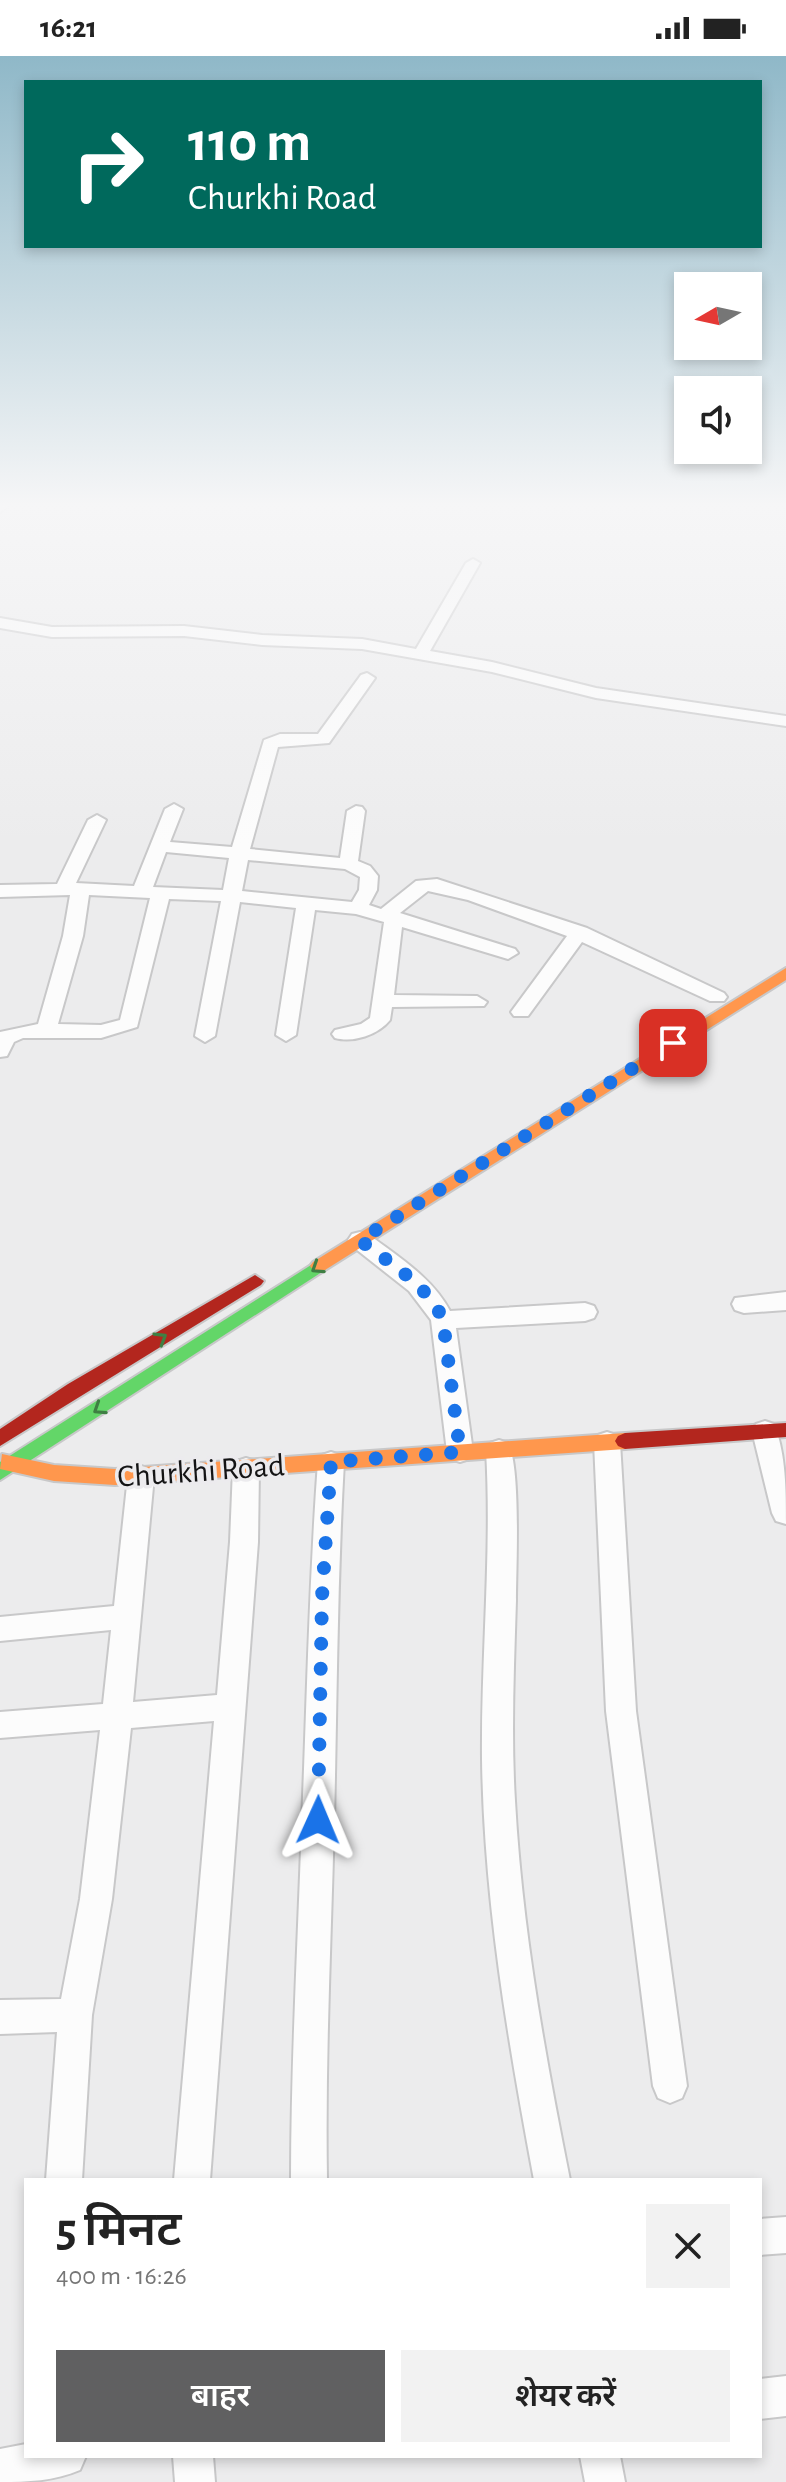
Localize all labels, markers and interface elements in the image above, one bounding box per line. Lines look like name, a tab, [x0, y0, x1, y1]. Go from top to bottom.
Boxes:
text: 16:21	[40, 13, 97, 43]
icon: right	[56, 112, 160, 216]
text: 110 m	[188, 115, 311, 171]
text: Churkhi Road	[188, 180, 377, 216]
north arrow	[674, 272, 762, 360]
map controls	[674, 272, 762, 464]
button: sound	[674, 376, 762, 464]
pin	[639, 1009, 707, 1077]
icon: arrive	[651, 1021, 695, 1065]
one-way arrow	[311, 1258, 326, 1273]
one-way arrow	[152, 1332, 167, 1348]
one-way arrow	[93, 1399, 108, 1414]
street label: Churkhi Road	[116, 1449, 286, 1493]
position arrow	[276, 1778, 360, 1862]
button: close	[646, 2204, 730, 2288]
text: 5 मिनट	[56, 2207, 181, 2255]
text: 400 m · 16:26	[56, 2263, 187, 2289]
button: बाहर	[56, 2350, 385, 2442]
button: शेयर करें	[401, 2350, 730, 2442]

